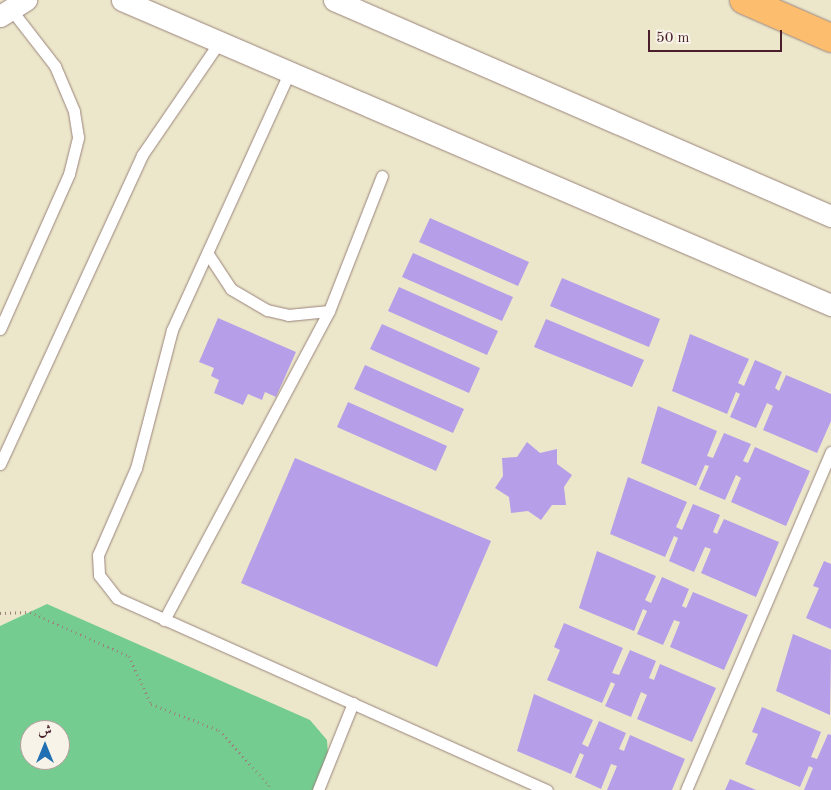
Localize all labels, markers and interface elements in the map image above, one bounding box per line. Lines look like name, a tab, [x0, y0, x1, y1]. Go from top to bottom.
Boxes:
scale bar	[651, 20, 785, 52]
text: 50 m	[656, 31, 690, 46]
north arrow	[20, 720, 70, 770]
text: ش	[38, 724, 52, 738]

